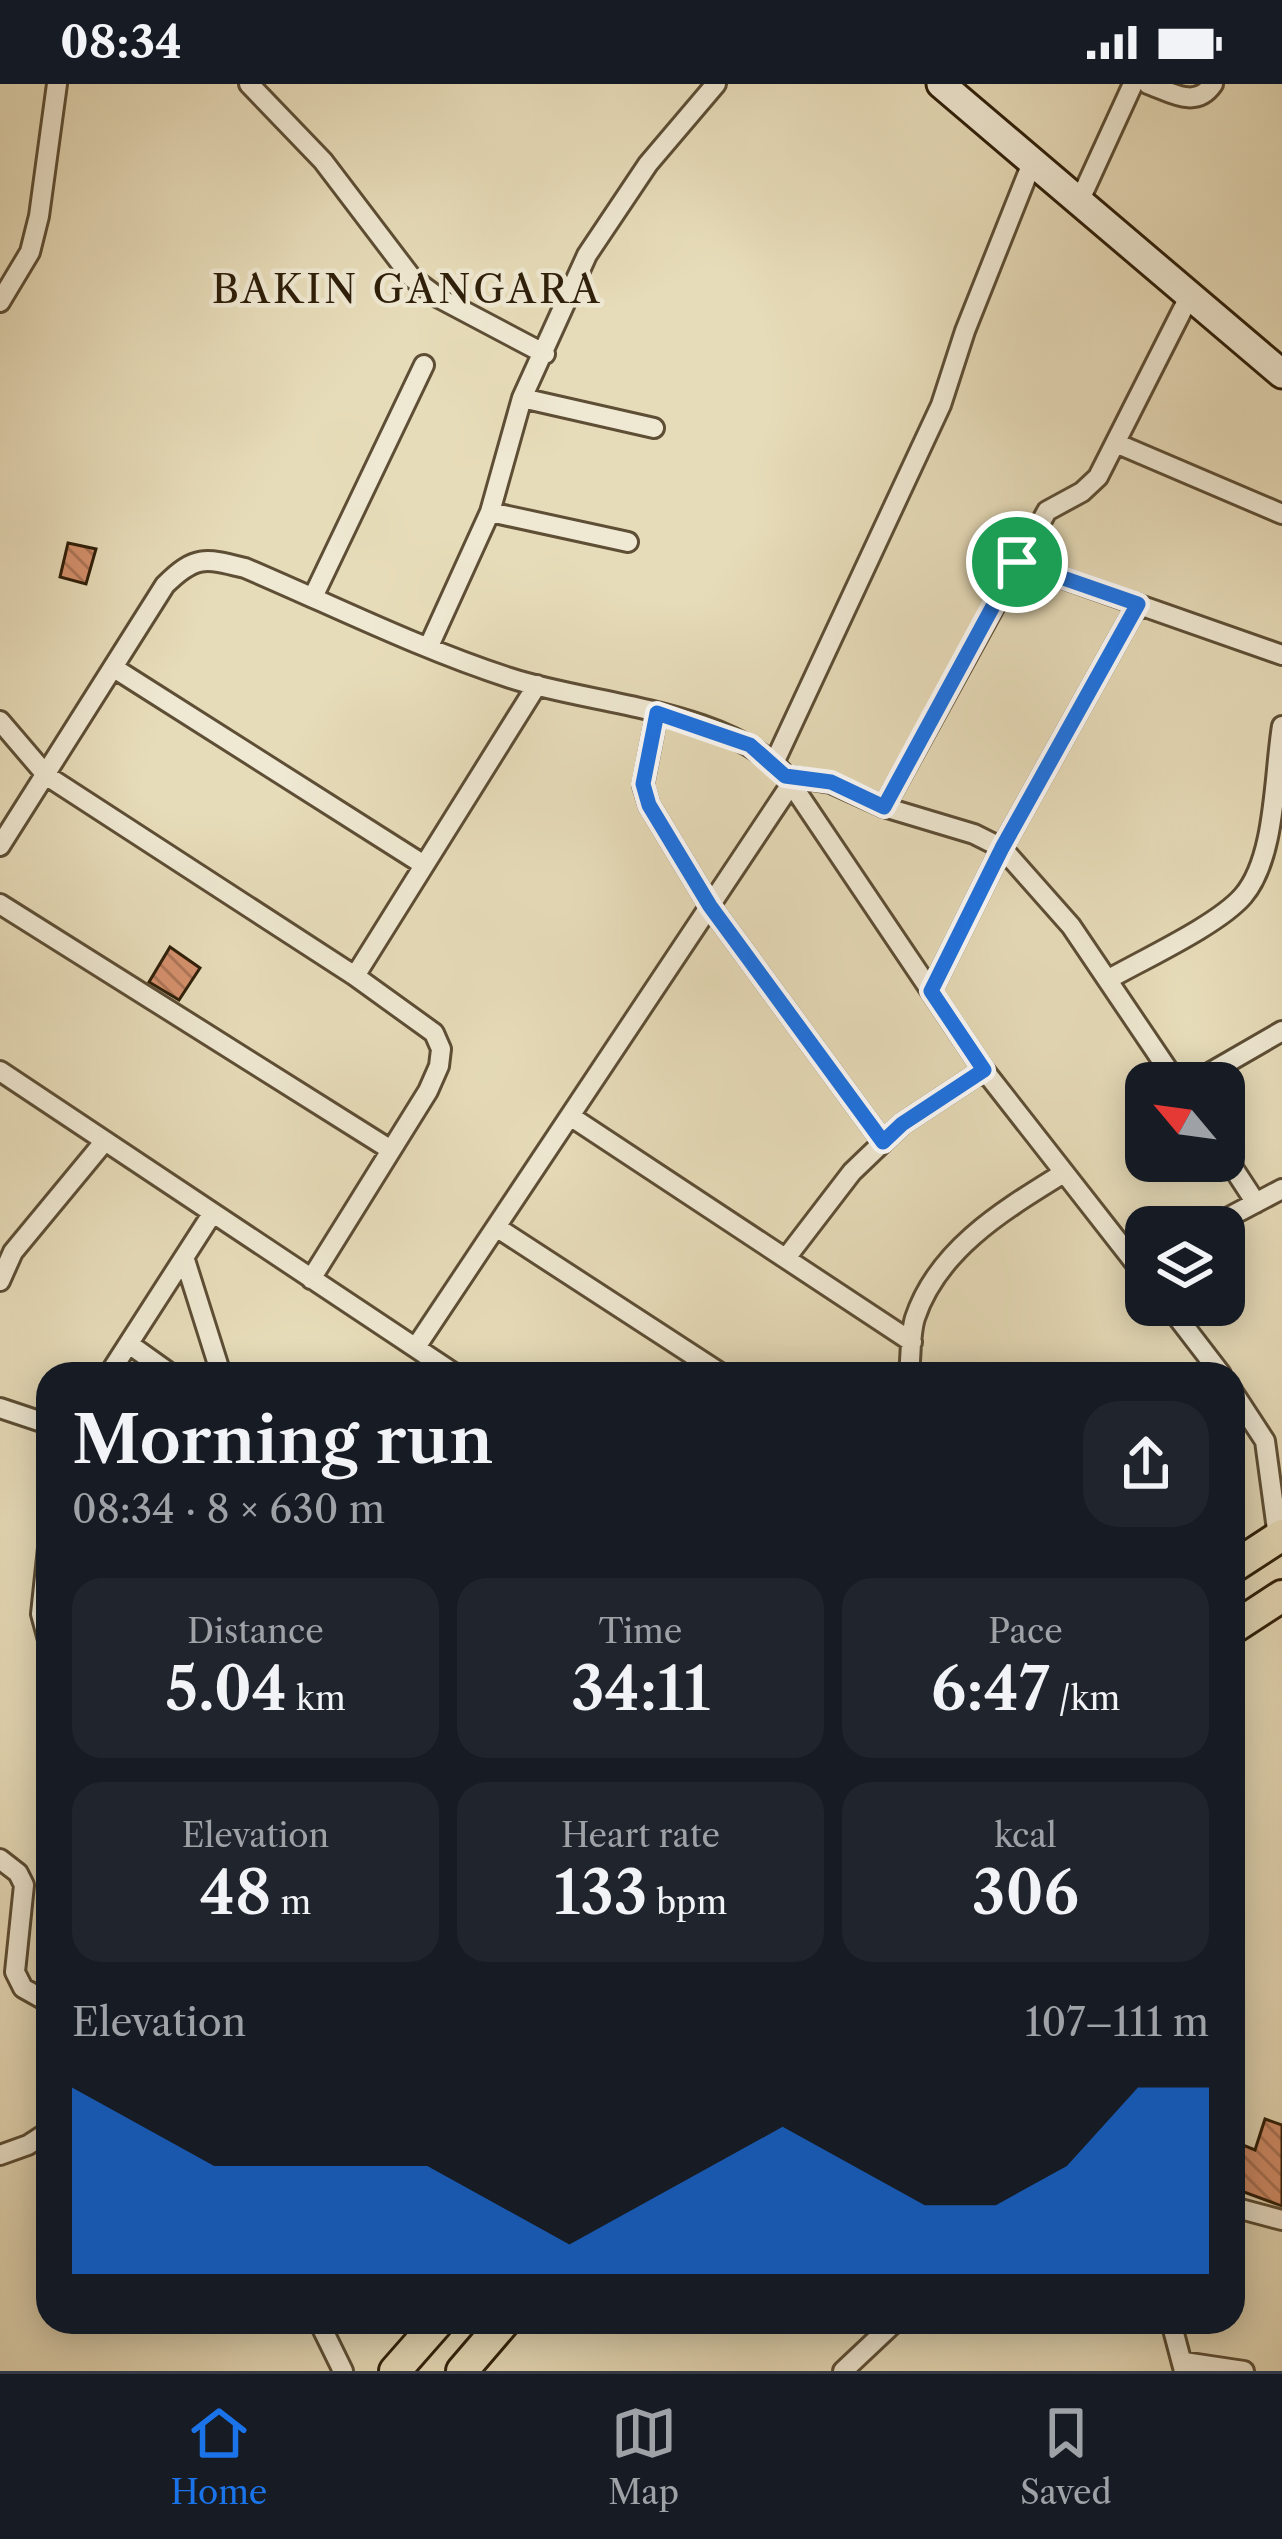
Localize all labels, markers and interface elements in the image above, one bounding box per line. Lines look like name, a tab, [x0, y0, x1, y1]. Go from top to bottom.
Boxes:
text: 08:34	[60, 14, 182, 70]
district label: BAKIN GANGARA	[212, 265, 602, 313]
pin	[966, 511, 1068, 613]
icon: arrive	[984, 529, 1050, 595]
north arrow	[1125, 1062, 1245, 1182]
map controls	[1125, 1062, 1245, 1326]
button: layers	[1125, 1206, 1245, 1326]
text: Morning run	[72, 1399, 493, 1480]
button: share	[1083, 1401, 1209, 1527]
text: 08:34 · 8 × 630 m	[72, 1485, 385, 1533]
text: Distance	[187, 1611, 324, 1652]
text: Time	[599, 1611, 682, 1652]
text: Pace	[988, 1611, 1063, 1652]
text: 5.04	[165, 1652, 287, 1726]
text: 34:11	[571, 1652, 710, 1726]
text: 6:47	[931, 1652, 1050, 1726]
text: km	[287, 1678, 346, 1719]
text: /km	[1050, 1678, 1120, 1719]
text: Elevation	[182, 1815, 329, 1856]
text: Heart rate	[561, 1815, 720, 1856]
text: kcal	[994, 1815, 1057, 1856]
text: 48	[200, 1856, 272, 1930]
text: 133	[554, 1856, 647, 1930]
text: 306	[972, 1856, 1079, 1930]
text: m	[272, 1882, 311, 1923]
text: bpm	[647, 1882, 727, 1923]
text: Elevation	[72, 1998, 246, 2046]
text: 107–111 m	[1025, 1998, 1209, 2046]
tab: Home	[170, 2400, 267, 2513]
tab: Map	[608, 2400, 679, 2513]
tab: Saved	[1020, 2400, 1112, 2513]

